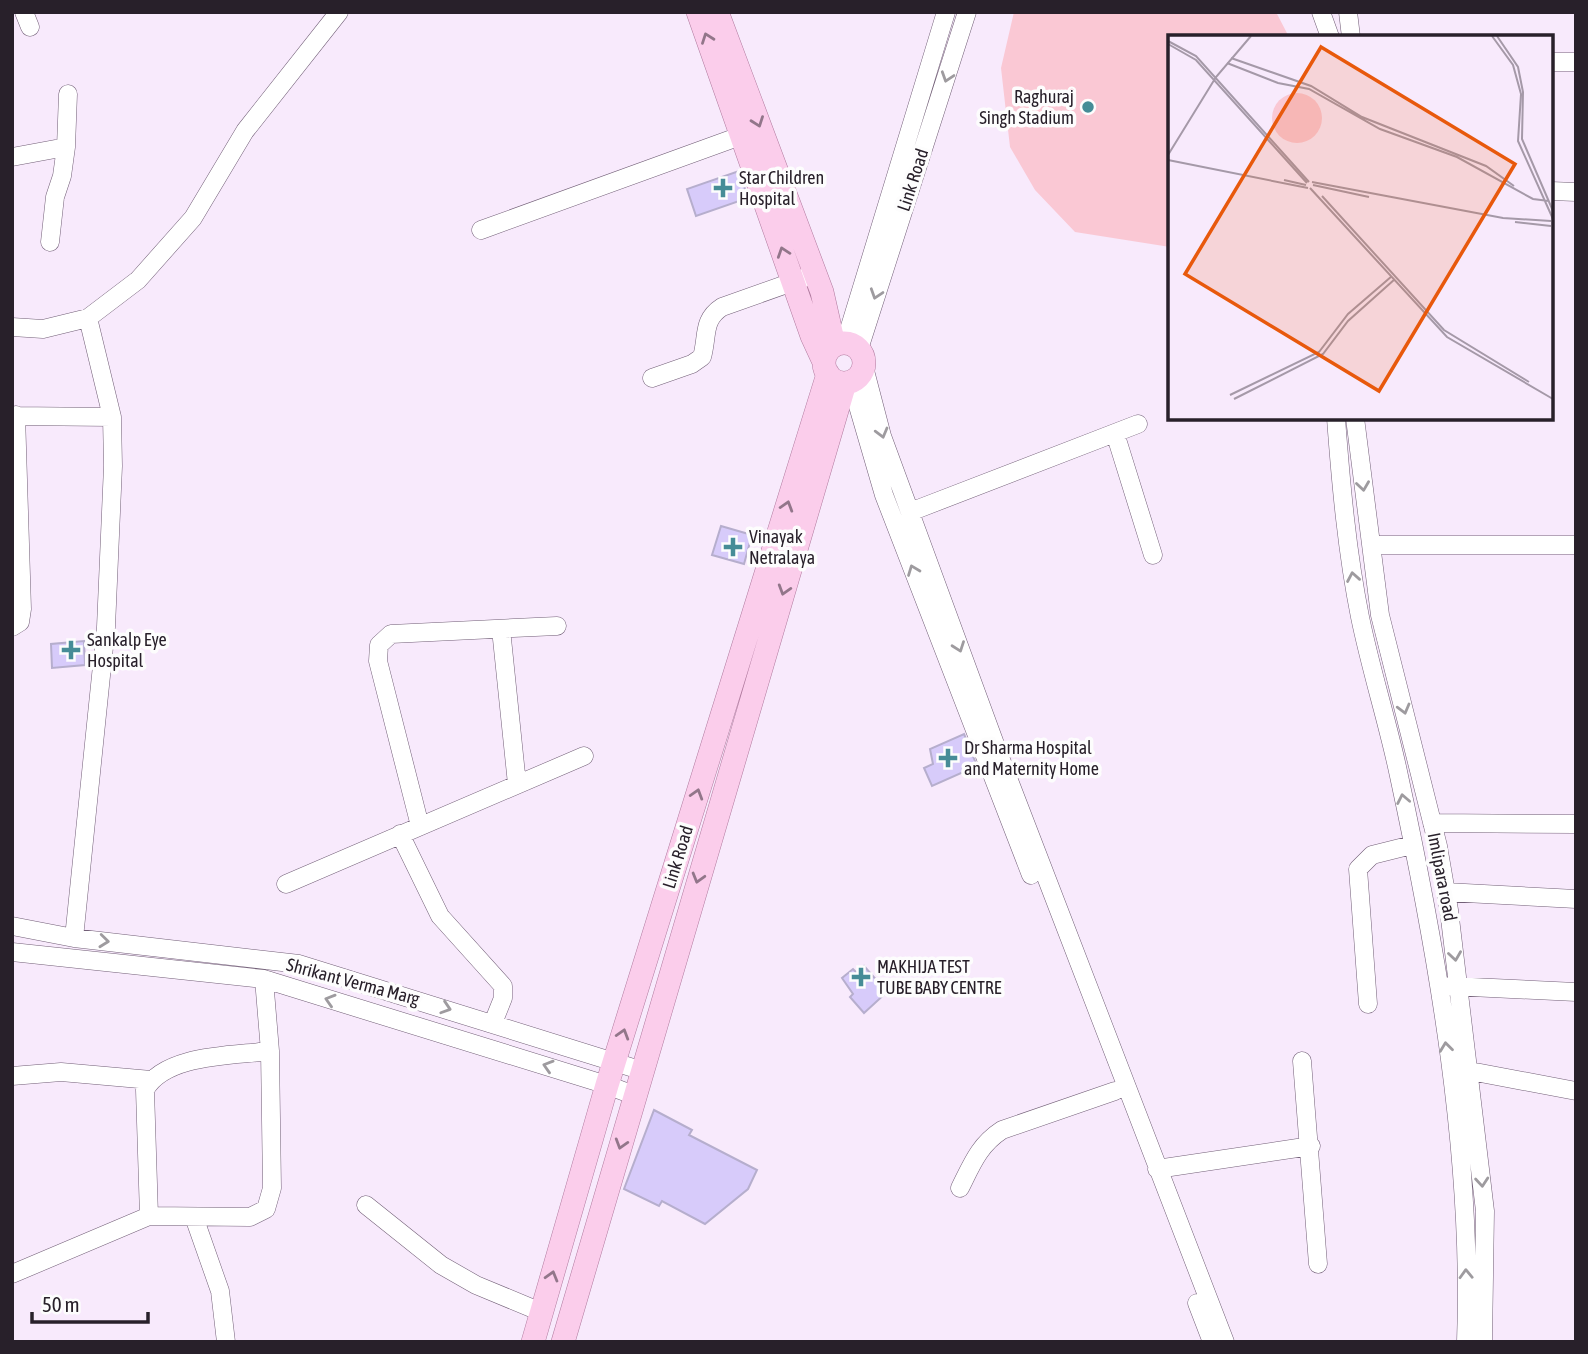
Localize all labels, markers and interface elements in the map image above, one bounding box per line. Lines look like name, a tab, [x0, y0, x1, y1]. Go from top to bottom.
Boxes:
one-way arrow	[702, 32, 716, 44]
inset map	[1168, 35, 1553, 420]
one-way arrow	[940, 71, 955, 83]
place label: Raghuraj Singh Stadium	[979, 86, 1074, 128]
marker: Raghuraj Singh Stadium	[1080, 99, 1096, 115]
one-way arrow	[750, 116, 764, 128]
street label: Link Road	[893, 146, 932, 214]
place label: Star Children Hospital	[739, 167, 824, 209]
marker: Star Children Hospital	[713, 178, 733, 198]
one-way arrow	[777, 247, 791, 259]
one-way arrow	[870, 287, 884, 299]
one-way arrow	[874, 427, 889, 439]
one-way arrow	[1356, 480, 1371, 492]
one-way arrow	[778, 500, 793, 512]
place label: Vinayak Netralaya	[749, 526, 815, 568]
marker: Vinayak Netralaya	[723, 537, 743, 557]
one-way arrow	[908, 564, 922, 576]
one-way arrow	[1347, 571, 1362, 583]
one-way arrow	[778, 584, 793, 596]
place label: Sankalp Eye Hospital	[87, 629, 167, 671]
marker: Sankalp Eye Hospital	[61, 640, 81, 660]
one-way arrow	[951, 640, 965, 652]
one-way arrow	[1395, 703, 1410, 715]
place label: Dr Sharma Hospital and Maternity Home	[964, 737, 1099, 779]
marker: Dr Sharma Hospital and Maternity Home	[938, 748, 958, 768]
one-way arrow	[689, 788, 704, 800]
one-way arrow	[1397, 793, 1412, 805]
street label: Link Road	[658, 823, 697, 891]
street label: Imlipara road	[1424, 831, 1461, 923]
one-way arrow	[692, 872, 706, 884]
one-way arrow	[98, 933, 109, 948]
one-way arrow	[1448, 950, 1463, 962]
street label: Shrikant Verma Marg	[284, 954, 422, 1009]
place label: MAKHIJA TEST TUBE BABY CENTRE	[877, 956, 1002, 998]
marker: MAKHIJA TEST TUBE BABY CENTRE	[851, 967, 871, 987]
one-way arrow	[325, 993, 337, 1008]
one-way arrow	[439, 1000, 451, 1014]
one-way arrow	[614, 1029, 629, 1041]
one-way arrow	[1439, 1041, 1454, 1053]
one-way arrow	[542, 1060, 554, 1075]
one-way arrow	[615, 1138, 630, 1150]
one-way arrow	[1474, 1176, 1489, 1187]
one-way arrow	[1459, 1268, 1474, 1279]
one-way arrow	[543, 1270, 558, 1282]
scale bar	[32, 1280, 147, 1324]
text: 50 m	[42, 1292, 80, 1316]

